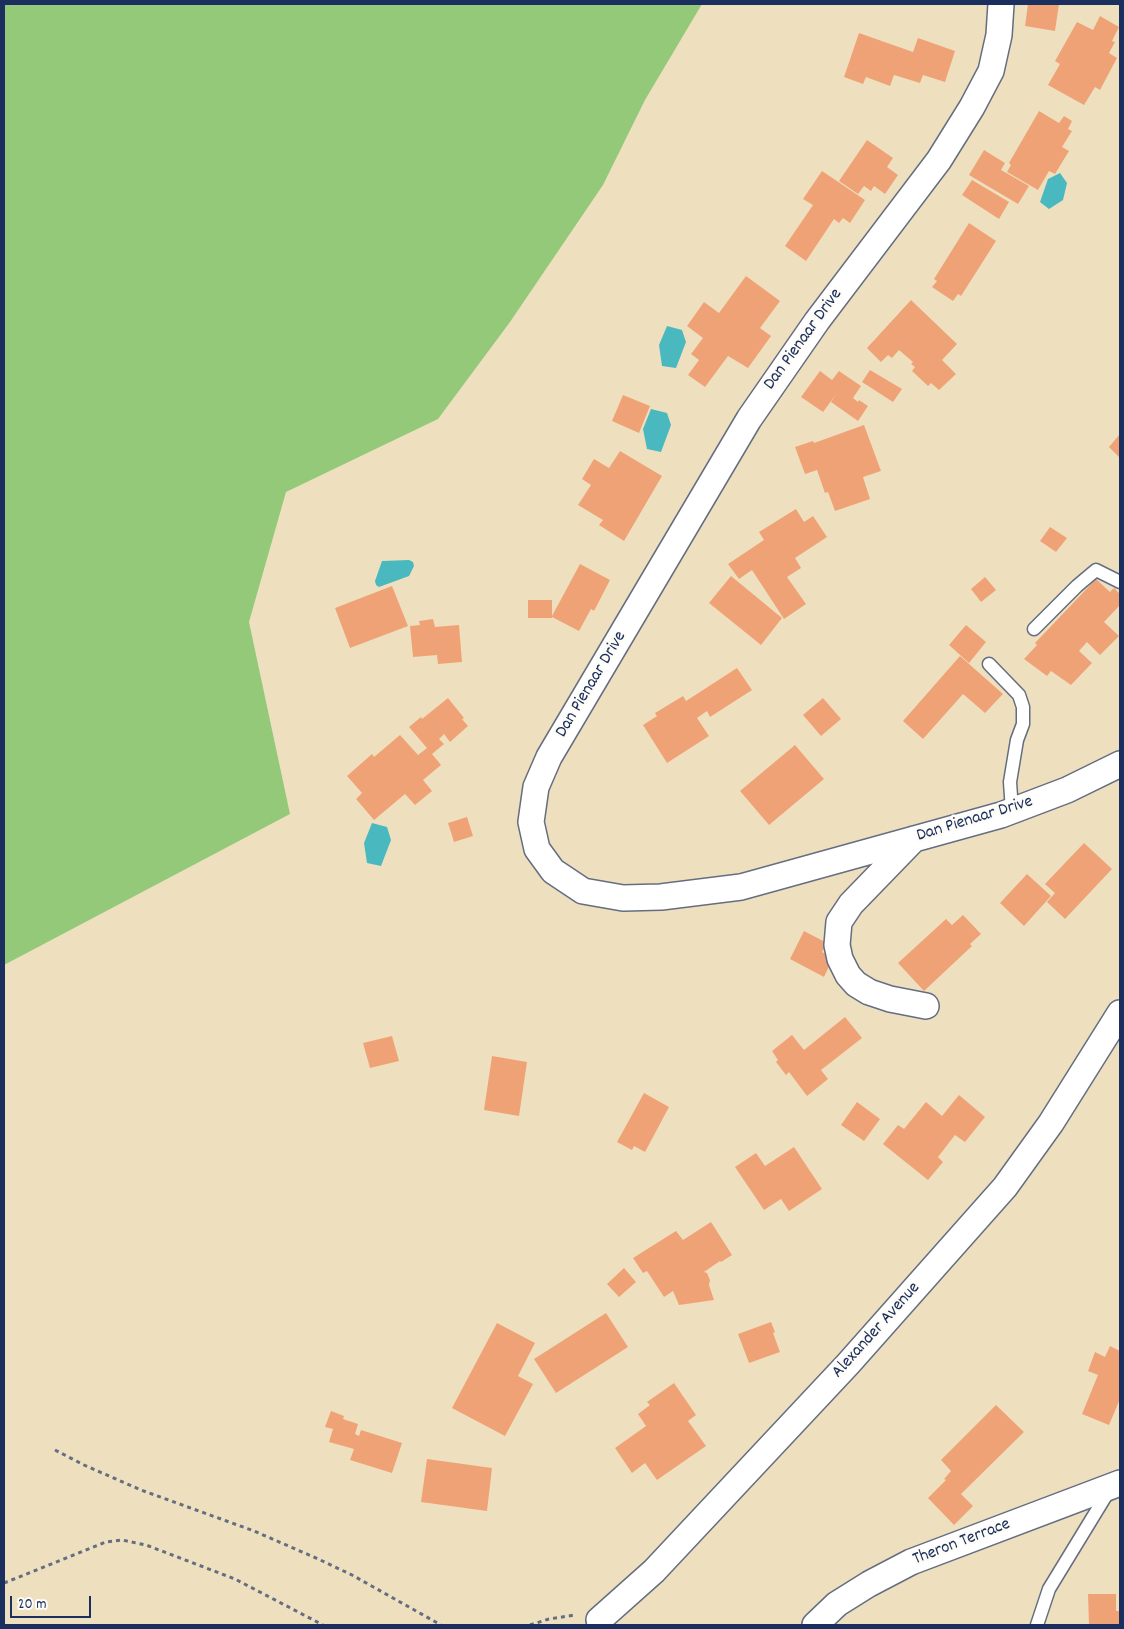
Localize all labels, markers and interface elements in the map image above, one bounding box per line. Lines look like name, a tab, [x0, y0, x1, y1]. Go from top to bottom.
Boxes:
street label: Dan Pienaar Drive	[760, 285, 848, 395]
street label: Dan Pienaar Drive	[552, 628, 632, 742]
street label: Dan Pienaar Drive	[914, 792, 1036, 848]
street label: Alexander Avenue	[828, 1278, 926, 1384]
street label: Theron Terrace	[910, 1515, 1014, 1571]
scale bar	[12, 1586, 94, 1618]
text: 20 m	[18, 1594, 46, 1616]

